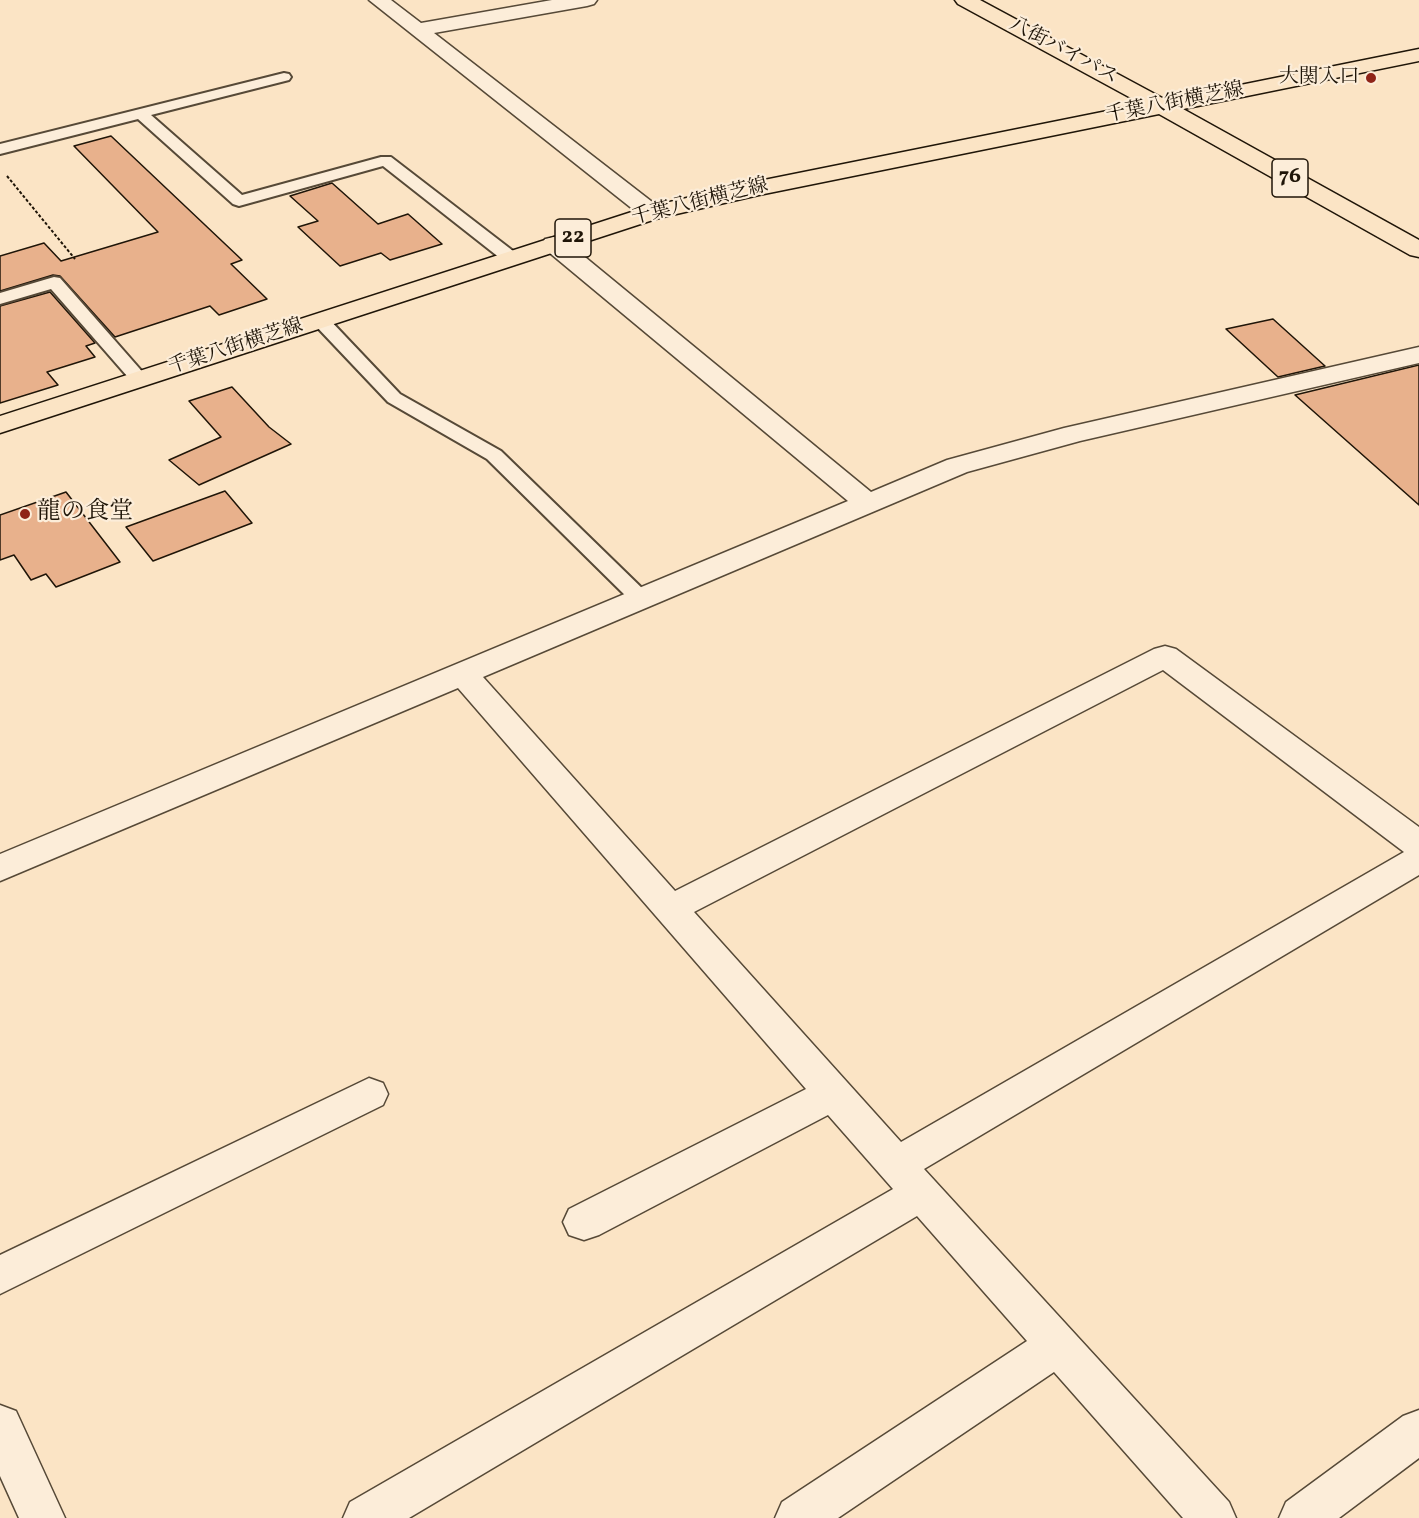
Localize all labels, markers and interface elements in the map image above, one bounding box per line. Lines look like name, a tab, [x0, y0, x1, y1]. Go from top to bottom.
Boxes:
street label: 八街バイパス	[1004, 13, 1122, 91]
place label: 大関入口	[1279, 66, 1359, 90]
marker: 大関入口	[1364, 71, 1378, 85]
street label: 千葉八街横芝線	[1104, 79, 1246, 129]
road number: 76	[1272, 159, 1308, 197]
street label: 千葉八街横芝線	[629, 174, 771, 232]
road number: 22	[555, 219, 591, 257]
street label: 千葉八街横芝線	[166, 315, 306, 381]
place label: 龍の食堂	[37, 500, 133, 528]
marker: 龍の食堂	[18, 507, 32, 521]

